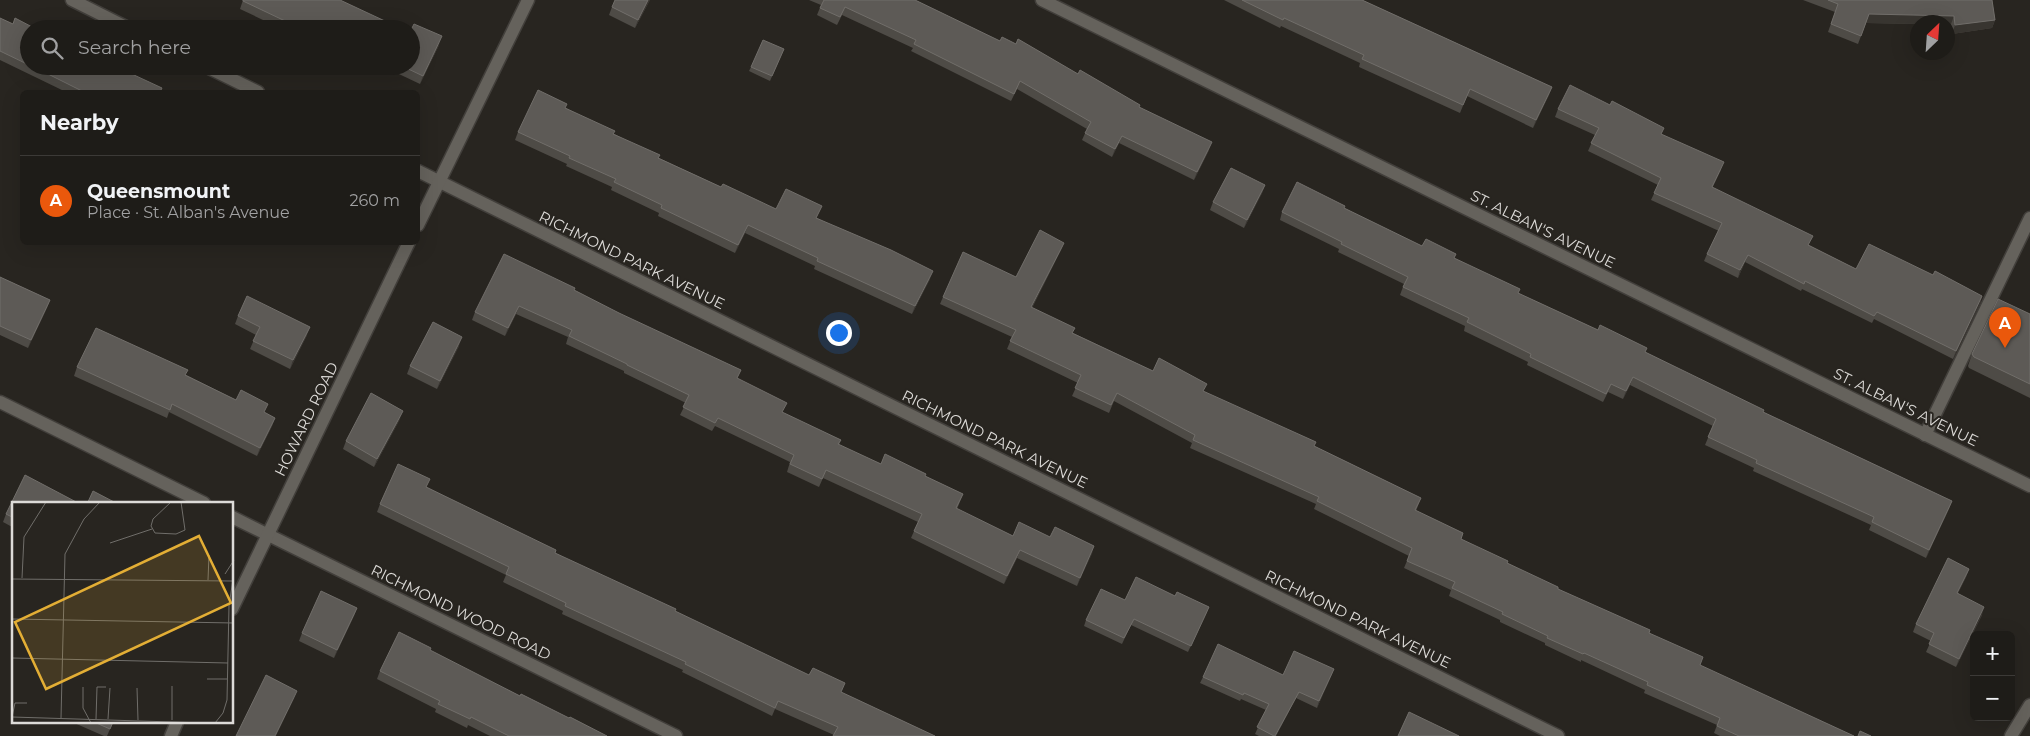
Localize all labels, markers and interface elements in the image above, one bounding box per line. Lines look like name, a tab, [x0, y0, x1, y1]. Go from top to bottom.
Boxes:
north arrow	[1910, 15, 1955, 60]
search box	[20, 20, 420, 75]
icon: search	[38, 34, 66, 62]
text: Search here	[78, 36, 191, 59]
text: Nearby	[40, 110, 119, 135]
text: Queensmount	[87, 180, 230, 203]
street label: ST. ALBAN'S AVENUE	[1467, 186, 1619, 272]
text: A	[50, 191, 62, 210]
text: 260 m	[349, 191, 400, 210]
text: Place · St. Alban's Avenue	[87, 203, 290, 222]
street label: RICHMOND PARK AVENUE	[536, 207, 728, 313]
pin: A	[1989, 307, 2021, 348]
your location	[826, 320, 852, 346]
street label: HOWARD ROAD	[270, 359, 342, 479]
street label: ST. ALBAN'S AVENUE	[1830, 364, 1982, 450]
street label: RICHMOND PARK AVENUE	[899, 386, 1091, 492]
inset map	[12, 502, 234, 724]
street label: RICHMOND WOOD ROAD	[368, 560, 554, 664]
street label: RICHMOND PARK AVENUE	[1262, 566, 1454, 672]
map controls	[1970, 631, 2015, 721]
button: +	[1970, 631, 2015, 676]
button: −	[1970, 676, 2015, 721]

